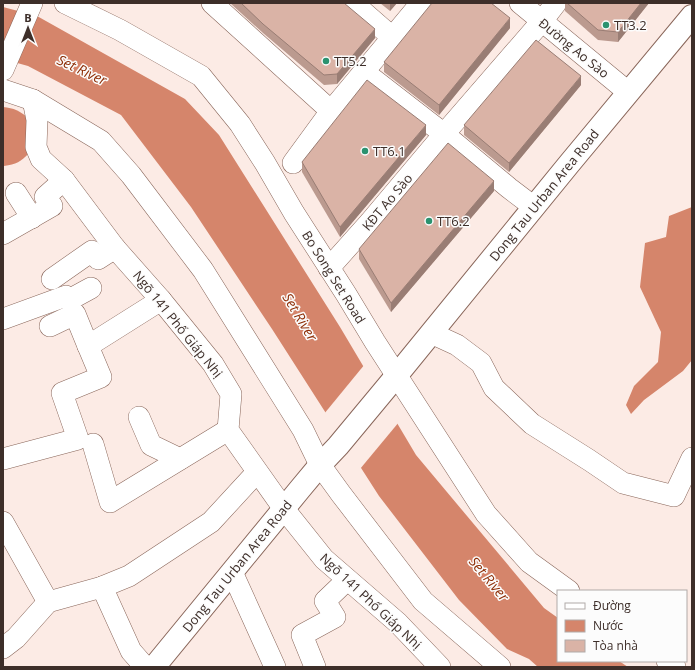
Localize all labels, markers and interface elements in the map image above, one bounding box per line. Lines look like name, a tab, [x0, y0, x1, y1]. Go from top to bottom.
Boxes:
north arrow	[8, 8, 48, 48]
text: B	[24, 10, 32, 25]
street label: Đường Ao Sào	[535, 14, 613, 82]
place label: TT3.2	[614, 16, 647, 34]
marker: TT3.2	[601, 20, 611, 30]
water label: Set River	[54, 50, 111, 90]
place label: TT5.2	[334, 52, 367, 70]
marker: TT5.2	[321, 56, 331, 66]
street label: Dong Tau Urban Area Road	[485, 125, 603, 265]
place label: TT6.1	[373, 142, 406, 160]
marker: TT6.1	[360, 146, 370, 156]
street label: KĐT Ao Sào	[358, 169, 416, 234]
place label: TT6.2	[437, 212, 470, 230]
marker: TT6.2	[424, 216, 434, 226]
street label: Bo Song Set Road	[298, 227, 370, 327]
street label: Ngõ 141 Phố Giáp Nhị	[129, 267, 227, 381]
water label: Set River	[279, 289, 322, 345]
street label: Dong Tau Urban Area Road	[178, 496, 296, 636]
street label: Ngõ 141 Phố Giáp Nhị	[316, 549, 426, 653]
water label: Set River	[465, 552, 514, 605]
legend	[557, 590, 687, 662]
text: Đường	[593, 597, 631, 614]
text: Nước	[593, 617, 623, 634]
text: Tòa nhà	[593, 637, 638, 654]

